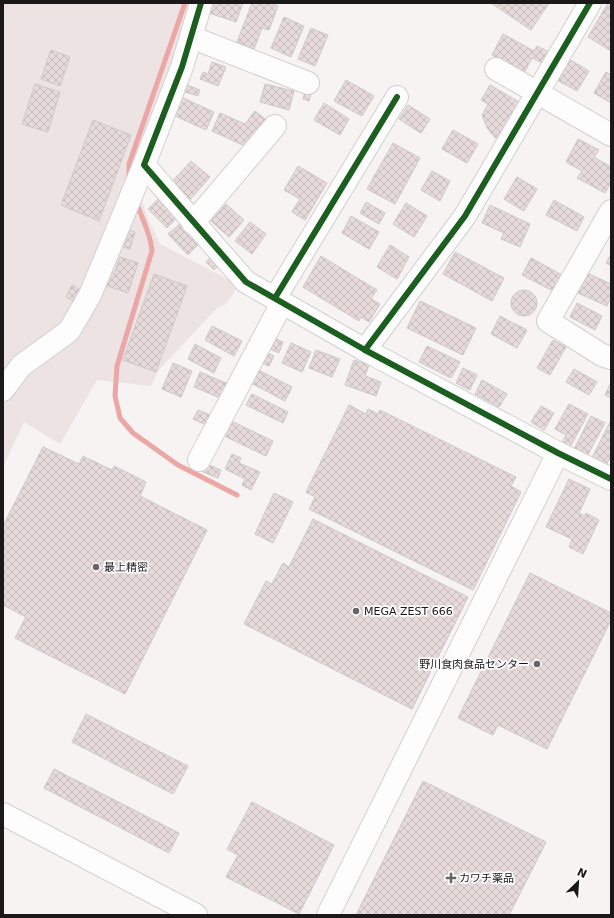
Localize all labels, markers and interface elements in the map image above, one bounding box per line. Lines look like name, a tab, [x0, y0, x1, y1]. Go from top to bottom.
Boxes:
place label: 最上精密	[104, 561, 148, 574]
marker: 最上精密	[91, 562, 101, 572]
place label: MEGA ZEST 666	[364, 605, 453, 618]
marker: MEGA ZEST 666	[351, 606, 361, 616]
place label: 野川食肉食品センター	[419, 658, 529, 671]
marker: 野川食肉食品センター	[532, 659, 542, 669]
north arrow	[558, 862, 598, 902]
text: N	[575, 866, 589, 881]
place label: カワチ薬品	[459, 872, 514, 885]
marker: カワチ薬品	[446, 873, 456, 883]

